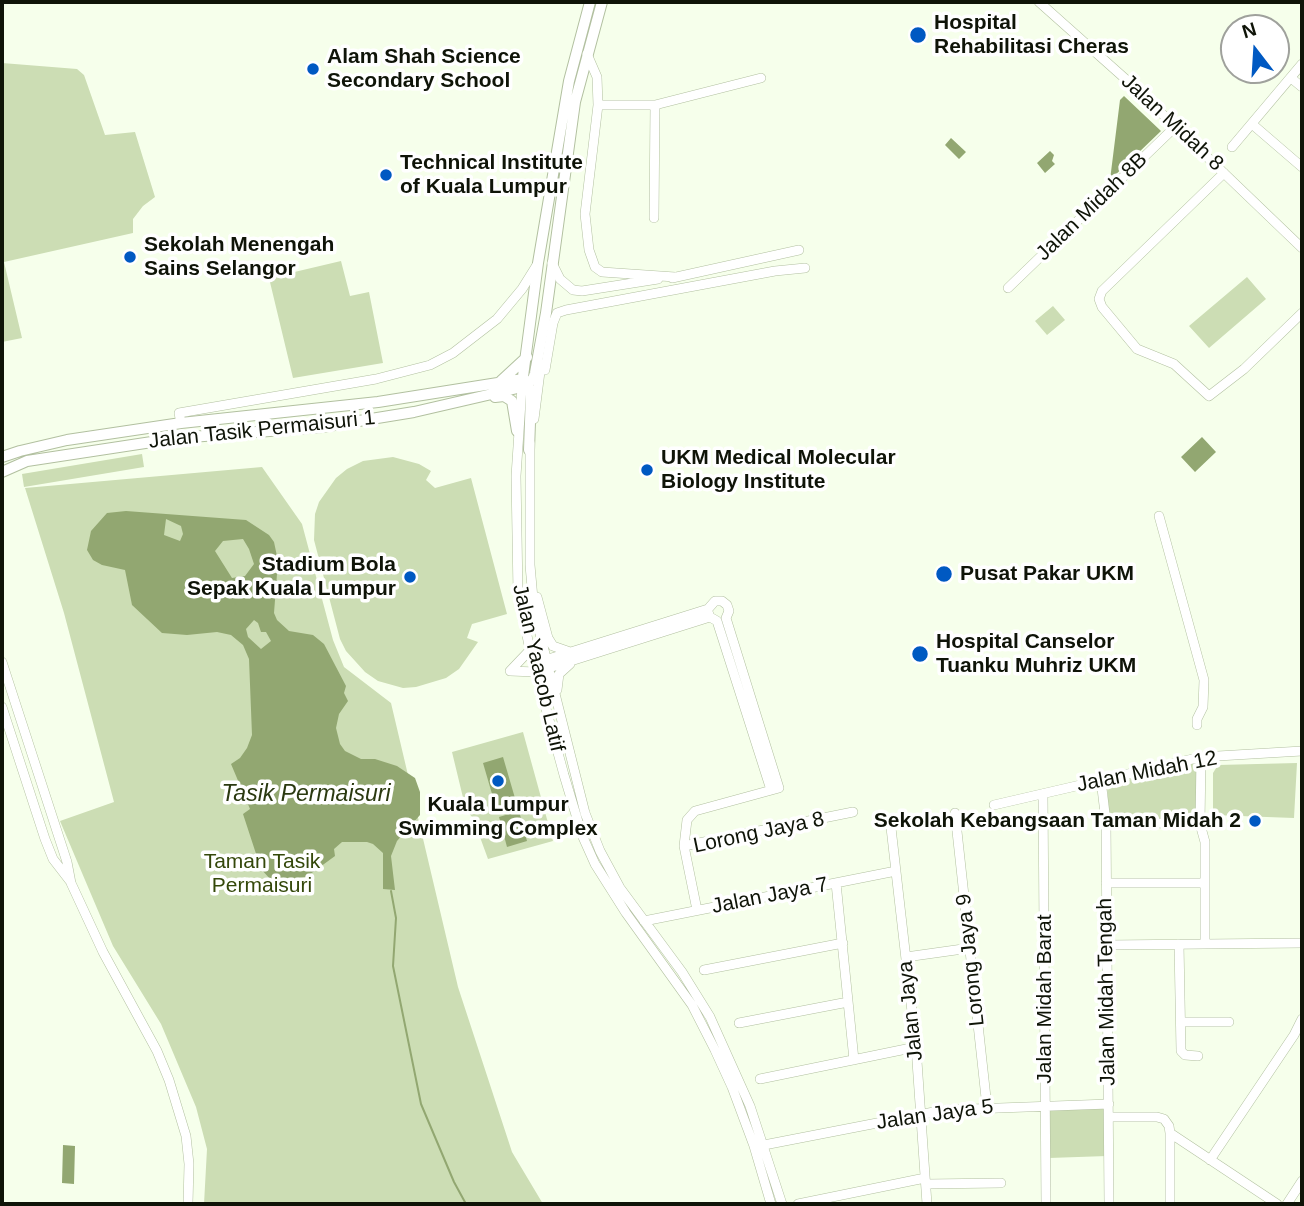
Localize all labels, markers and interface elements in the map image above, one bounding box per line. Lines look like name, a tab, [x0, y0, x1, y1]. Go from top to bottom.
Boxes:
place label: Hospital Rehabilitasi Cheras	[934, 10, 1129, 60]
north arrow	[1220, 14, 1290, 84]
text: N	[1240, 18, 1259, 42]
marker: Hospital Rehabilitasi Cheras	[908, 25, 928, 45]
place label: Alam Shah Science Secondary School	[327, 44, 521, 94]
marker: Alam Shah Science Secondary School	[305, 61, 321, 77]
street label: Jalan Midah 8	[1116, 69, 1228, 177]
street label: Jalan Midah 8B	[1031, 148, 1153, 266]
place label: Technical Institute of Kuala Lumpur	[400, 150, 583, 200]
marker: Technical Institute of Kuala Lumpur	[378, 167, 394, 183]
place label: Sekolah Menengah Sains Selangor	[144, 232, 334, 282]
marker: Sekolah Menengah Sains Selangor	[122, 249, 138, 265]
street label: Jalan Tasik Permaisuri 1	[148, 406, 376, 454]
place label: UKM Medical Molecular Biology Institute	[661, 445, 896, 495]
marker: UKM Medical Molecular Biology Institute	[639, 462, 655, 478]
place label: Stadium Bola Sepak Kuala Lumpur	[187, 552, 396, 602]
place label: Pusat Pakar UKM	[960, 561, 1134, 587]
marker: Pusat Pakar UKM	[934, 564, 954, 584]
marker: Stadium Bola Sepak Kuala Lumpur	[402, 569, 418, 585]
street label: Jalan Yaacob Latif	[506, 582, 570, 754]
place label: Hospital Canselor Tuanku Muhriz UKM	[936, 629, 1136, 679]
marker: Hospital Canselor Tuanku Muhriz UKM	[910, 644, 930, 664]
street label: Jalan Midah 12	[1075, 746, 1219, 798]
marker: Kuala Lumpur Swimming Complex	[490, 773, 506, 789]
water label: Tasik Permaisuri	[221, 781, 391, 809]
place label: Kuala Lumpur Swimming Complex	[398, 792, 598, 842]
street label: Lorong Jaya 8	[691, 807, 827, 859]
place label: Sekolah Kebangsaan Taman Midah 2	[874, 808, 1241, 834]
marker: Sekolah Kebangsaan Taman Midah 2	[1247, 813, 1263, 829]
park label: Taman Tasik Permaisuri	[204, 849, 320, 899]
street label: Jalan Jaya 7	[710, 872, 830, 920]
street label: Lorong Jaya 9	[952, 892, 990, 1028]
street label: Jalan Midah Tengah	[1093, 898, 1121, 1086]
street label: Jalan Midah Barat	[1032, 914, 1058, 1084]
street label: Jalan Jaya	[893, 960, 929, 1062]
street label: Jalan Jaya 5	[875, 1094, 995, 1136]

